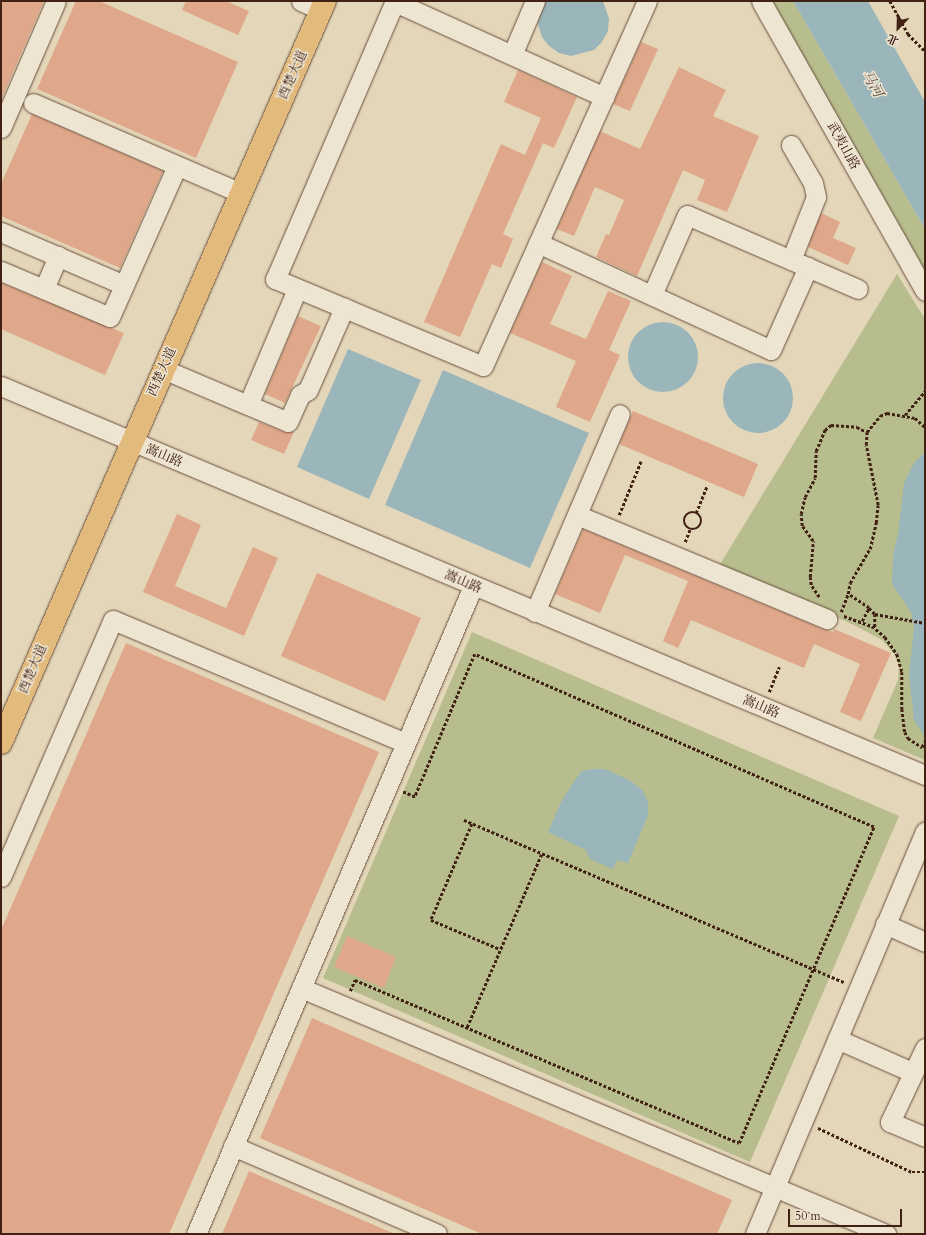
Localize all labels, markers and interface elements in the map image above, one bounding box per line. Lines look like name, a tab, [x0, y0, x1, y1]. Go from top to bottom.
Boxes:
north arrow	[878, 8, 918, 48]
text: 北	[885, 30, 901, 49]
street label: 西楚大道	[275, 48, 311, 102]
water label: 马河	[858, 68, 886, 100]
street label: 武夷山路	[824, 119, 862, 173]
street label: 西楚大道	[144, 345, 180, 399]
street label: 嵩山路	[143, 441, 185, 471]
street label: 嵩山路	[442, 567, 484, 597]
street label: 西楚大道	[16, 642, 50, 696]
street label: 嵩山路	[740, 692, 782, 722]
scale bar	[790, 1201, 904, 1227]
text: 50 m	[795, 1208, 821, 1224]

